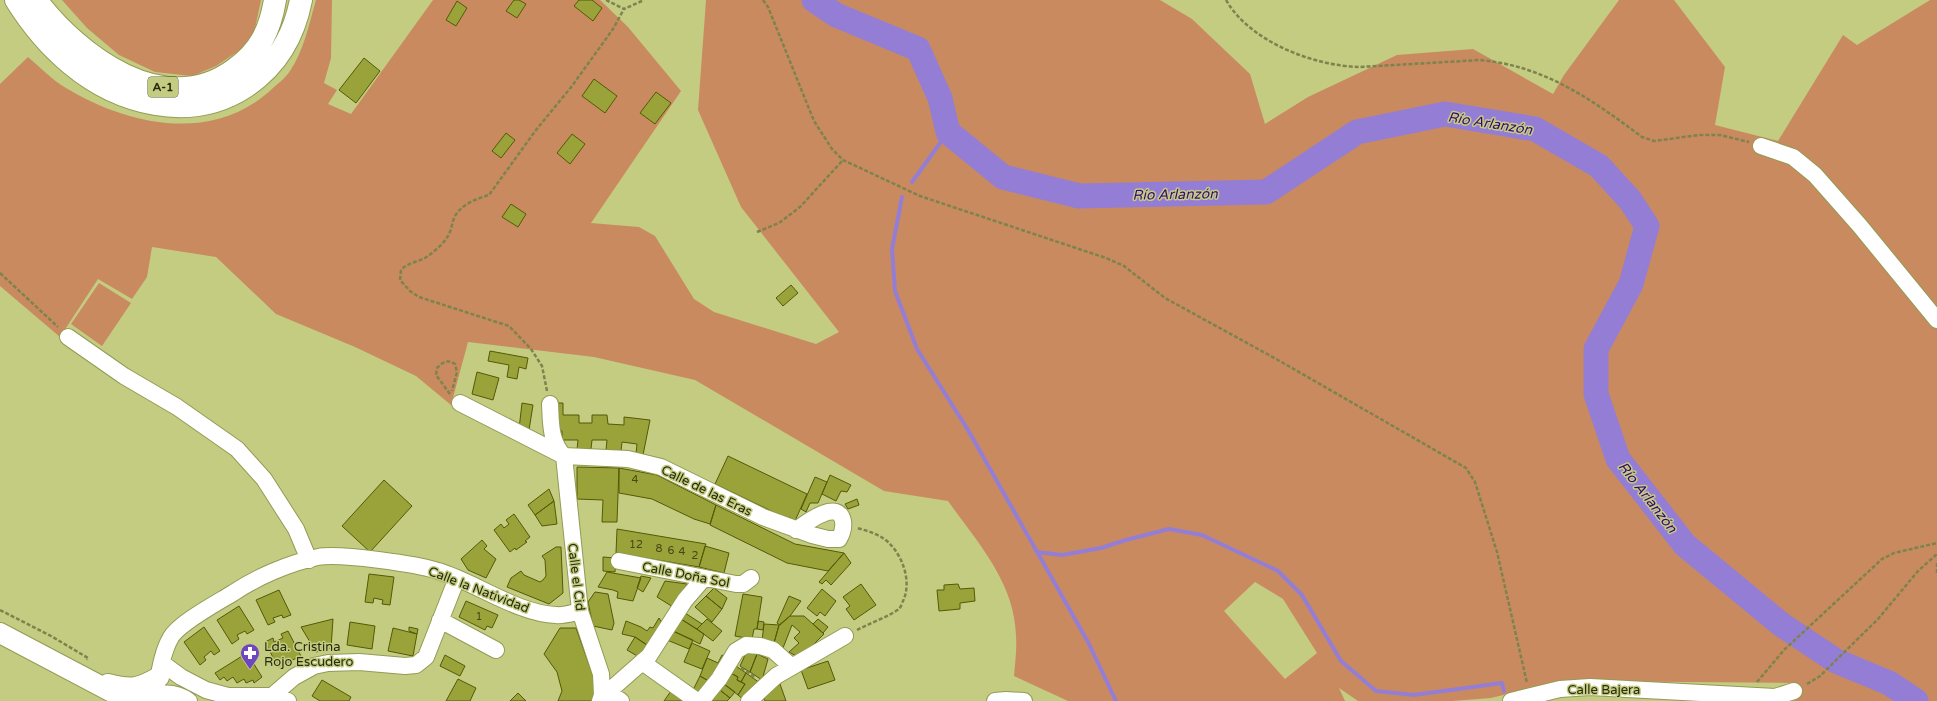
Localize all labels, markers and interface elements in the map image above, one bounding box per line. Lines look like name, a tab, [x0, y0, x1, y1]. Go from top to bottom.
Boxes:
road number: A-1	[148, 77, 178, 97]
water label: Río Arlanzón	[1447, 108, 1534, 139]
water label: Río Arlanzón	[1132, 185, 1218, 204]
water label: Río Arlanzón	[1615, 458, 1681, 536]
street label: Calle de las Eras	[658, 462, 755, 520]
house number: 4	[632, 473, 639, 486]
house number: 12	[629, 538, 643, 551]
street label: Calle el Cid	[564, 542, 588, 612]
house number: 8	[656, 542, 663, 555]
house number: 6	[668, 544, 675, 557]
house number: 4	[679, 545, 686, 558]
house number: 2	[692, 549, 699, 562]
street label: Calle Doña Sol	[641, 559, 731, 591]
street label: Calle la Natividad	[426, 563, 532, 617]
house number: 1	[476, 610, 482, 623]
place label: Lda. Cristina Rojo Escudero	[264, 639, 353, 670]
pharmacy icon: Lda. Cristina Rojo Escudero	[239, 642, 261, 670]
street label: Calle Bajera	[1568, 682, 1640, 698]

